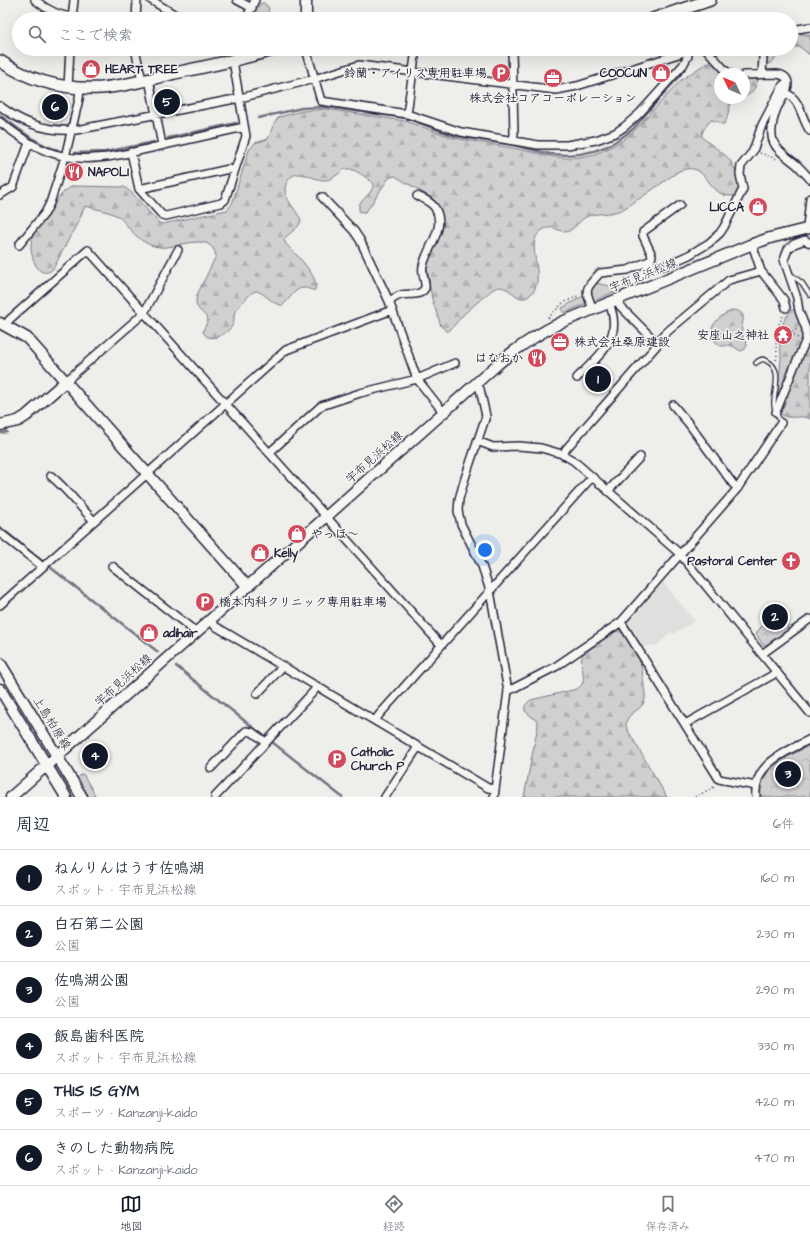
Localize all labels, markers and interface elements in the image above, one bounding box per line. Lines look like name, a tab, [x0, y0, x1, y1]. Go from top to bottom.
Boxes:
search box	[12, 12, 798, 56]
icon: search	[26, 23, 48, 45]
text: ここで検索	[58, 25, 133, 46]
shop icon: HEART TREE	[80, 58, 102, 80]
place label: HEART TREE	[105, 61, 179, 78]
parking icon: 鈴蘭・アイリス専用駐車場	[490, 62, 512, 84]
shop icon: COOCUN	[650, 62, 672, 84]
place label: 鈴蘭・アイリス専用駐車場	[344, 65, 487, 82]
place label: COOCUN	[600, 65, 647, 82]
office icon: 株式会社コアコーポレーション	[542, 67, 564, 89]
north arrow	[714, 68, 750, 104]
pin: 5	[154, 87, 180, 117]
place label: 株式会社コアコーポレーション	[469, 90, 637, 107]
pin: 6	[42, 92, 68, 122]
restaurant icon: NAPOLI	[63, 161, 85, 183]
place label: NAPOLI	[88, 164, 129, 181]
shop icon: LICCA	[747, 196, 769, 218]
place label: LICCA	[709, 199, 744, 216]
street label: 宇布見浜松線	[607, 254, 680, 297]
temple icon: 安座山之神社	[772, 324, 794, 346]
place label: 安座山之神社	[697, 327, 769, 344]
office icon: 株式会社桑原建設	[549, 331, 571, 353]
place label: 株式会社桑原建設	[574, 334, 670, 351]
restaurant icon: はなおか	[526, 347, 548, 369]
place label: はなおか	[475, 350, 523, 367]
pin: 1	[585, 364, 611, 394]
street label: 宇布見浜松線	[342, 427, 407, 488]
shop icon: やっほ～	[286, 523, 308, 545]
place label: やっほ～	[311, 526, 359, 543]
your location	[475, 540, 495, 560]
shop icon: Kelly	[249, 542, 271, 564]
place label: Kelly	[274, 545, 299, 563]
church icon: Pastoral Center	[780, 550, 802, 572]
place label: Pastoral Center	[687, 553, 777, 570]
parking icon: 橋本内科クリニック専用駐車場	[194, 591, 216, 613]
place label: 橋本内科クリニック専用駐車場	[219, 594, 387, 611]
pin: 2	[762, 602, 788, 632]
shop icon: adihair	[138, 622, 160, 644]
place label: adihair	[162, 625, 198, 642]
street label: 宇布見浜松線	[91, 650, 156, 711]
street label: 上島柏原線	[28, 693, 75, 753]
pin: 4	[82, 741, 108, 771]
place label: Catholic Church P	[351, 744, 404, 775]
parking icon: Catholic Church P	[326, 748, 348, 770]
pin: 3	[775, 759, 801, 789]
text: 周辺	[16, 813, 50, 837]
text: 6件	[773, 815, 794, 833]
text: ねんりんはうす佐鳴湖	[54, 858, 204, 879]
text: 1	[28, 869, 30, 887]
text: 160 m	[761, 869, 794, 887]
text: スポット · 宇布見浜松線	[54, 881, 196, 899]
text: 白石第二公園	[54, 914, 144, 935]
text: 2	[25, 925, 33, 943]
text: 230 m	[756, 925, 794, 943]
text: 公園	[54, 937, 80, 955]
text: 佐鳴湖公園	[54, 970, 129, 991]
text: 3	[26, 981, 32, 999]
text: 290 m	[756, 981, 794, 999]
text: 公園	[54, 993, 80, 1011]
text: 飯島歯科医院	[54, 1026, 144, 1047]
text: 4	[25, 1037, 33, 1055]
text: 330 m	[757, 1037, 794, 1055]
text: スポット · 宇布見浜松線	[54, 1049, 196, 1067]
text: THIS IS GYM	[54, 1081, 139, 1102]
text: 5	[24, 1093, 34, 1111]
text: 420 m	[754, 1093, 794, 1111]
text: スポーツ · Kanzanji-kaido	[54, 1104, 197, 1122]
text: きのした動物病院	[54, 1138, 174, 1159]
text: 6	[25, 1149, 33, 1167]
text: 470 m	[754, 1149, 794, 1167]
text: スポット · Kanzanji-kaido	[54, 1161, 198, 1179]
tab: 地図	[120, 1193, 142, 1234]
tab: 経路	[383, 1193, 405, 1234]
tab: 保存済み	[646, 1193, 690, 1234]

